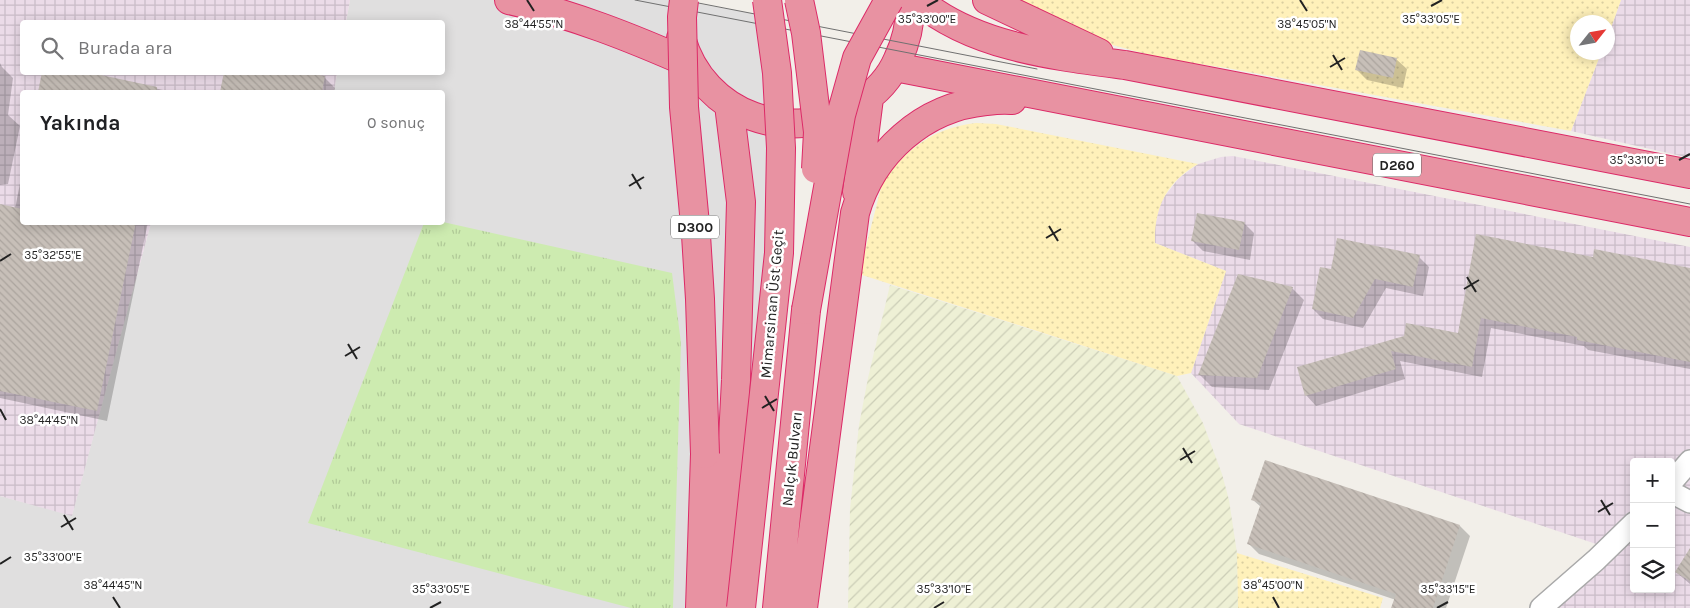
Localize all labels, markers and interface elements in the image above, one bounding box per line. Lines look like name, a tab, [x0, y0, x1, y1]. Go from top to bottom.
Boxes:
text: 35°33'00"E	[898, 12, 956, 26]
text: 35°33'05"E	[1402, 12, 1460, 26]
north arrow	[1570, 15, 1615, 60]
text: 38°44'55"N	[505, 17, 564, 31]
text: 38°45'05"N	[1277, 17, 1337, 31]
search box	[20, 20, 445, 75]
icon: search	[38, 34, 66, 62]
text: Burada ara	[78, 37, 173, 59]
text: Yakında	[40, 111, 121, 135]
text: 0 sonuç	[367, 113, 425, 132]
text: 35°33'10"E	[1609, 153, 1665, 167]
road number: D260	[1373, 154, 1421, 176]
road number: D300	[671, 216, 719, 238]
street label: Mimarsinan Üst Geçit	[757, 229, 788, 379]
text: 35°32'55"E	[24, 248, 82, 262]
street label: Nalçık Bulvarı	[778, 411, 806, 507]
text: 38°44'45"N	[20, 413, 78, 427]
map controls	[1630, 458, 1675, 593]
button: +	[1630, 458, 1675, 503]
button: −	[1630, 503, 1675, 548]
button: layers	[1630, 548, 1675, 593]
text: 35°33'00"E	[24, 550, 82, 564]
text: 38°44'45"N	[84, 578, 142, 592]
text: 38°45'00"N	[1243, 578, 1303, 592]
text: 35°33'05"E	[412, 582, 470, 596]
text: 35°33'10"E	[916, 582, 972, 596]
text: 35°33'15"E	[1421, 582, 1475, 596]

